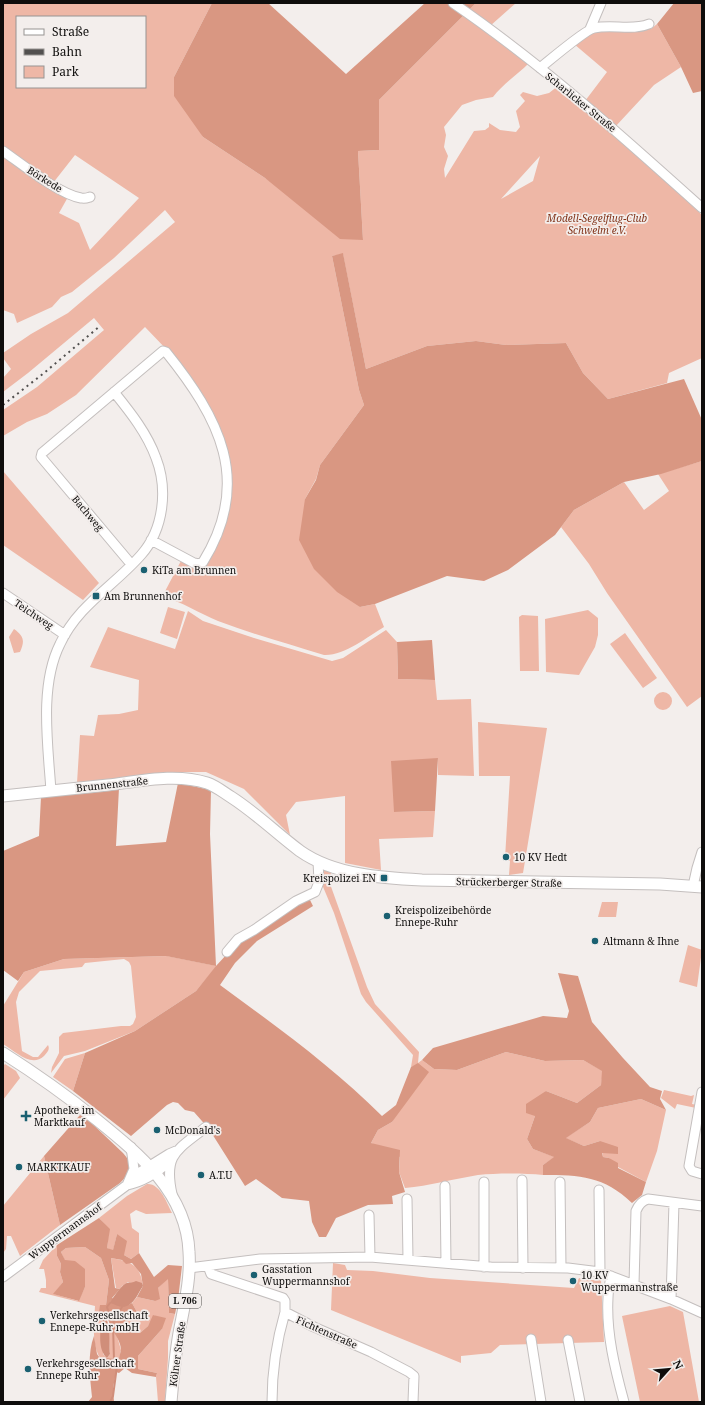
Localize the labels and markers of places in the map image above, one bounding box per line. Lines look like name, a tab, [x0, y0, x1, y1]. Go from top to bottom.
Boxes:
place label: KiTa am Brunnen	[152, 563, 237, 577]
marker: KiTa am Brunnen	[139, 565, 149, 575]
place label: Am Brunnenhof	[104, 589, 183, 603]
marker: Am Brunnenhof	[91, 591, 101, 601]
place label: 10 KV Hedt	[514, 850, 568, 864]
marker: 10 KV Hedt	[501, 852, 511, 862]
place label: Kreispolizei EN	[303, 871, 376, 885]
marker: Kreispolizei EN	[379, 873, 389, 883]
place label: Kreispolizeibehörde Ennepe-Ruhr	[395, 903, 491, 929]
marker: Kreispolizeibehörde Ennepe-Ruhr	[382, 911, 392, 921]
place label: Altmann & Ihne	[603, 934, 679, 948]
marker: Altmann & Ihne	[590, 936, 600, 946]
place label: Apotheke im Marktkauf	[34, 1103, 95, 1129]
marker: Apotheke im Marktkauf	[21, 1111, 31, 1121]
place label: McDonald's	[165, 1123, 221, 1137]
marker: McDonald's	[152, 1125, 162, 1135]
place label: MARKTKAUF	[27, 1160, 90, 1174]
marker: MARKTKAUF	[14, 1162, 24, 1172]
place label: A.T.U	[209, 1168, 233, 1182]
marker: A.T.U	[196, 1170, 206, 1180]
place label: Gasstation Wuppermannshof	[262, 1262, 351, 1288]
place label: 10 KV Wuppermannstraße	[581, 1268, 678, 1294]
marker: Gasstation Wuppermannshof	[249, 1270, 259, 1280]
marker: 10 KV Wuppermannstraße	[568, 1276, 578, 1286]
place label: Verkehrsgesellschaft Ennepe-Ruhr mbH	[50, 1308, 149, 1334]
marker: Verkehrsgesellschaft Ennepe-Ruhr mbH	[37, 1316, 47, 1326]
place label: Verkehrsgesellschaft Ennepe Ruhr	[36, 1356, 135, 1382]
marker: Verkehrsgesellschaft Ennepe Ruhr	[23, 1364, 33, 1374]

